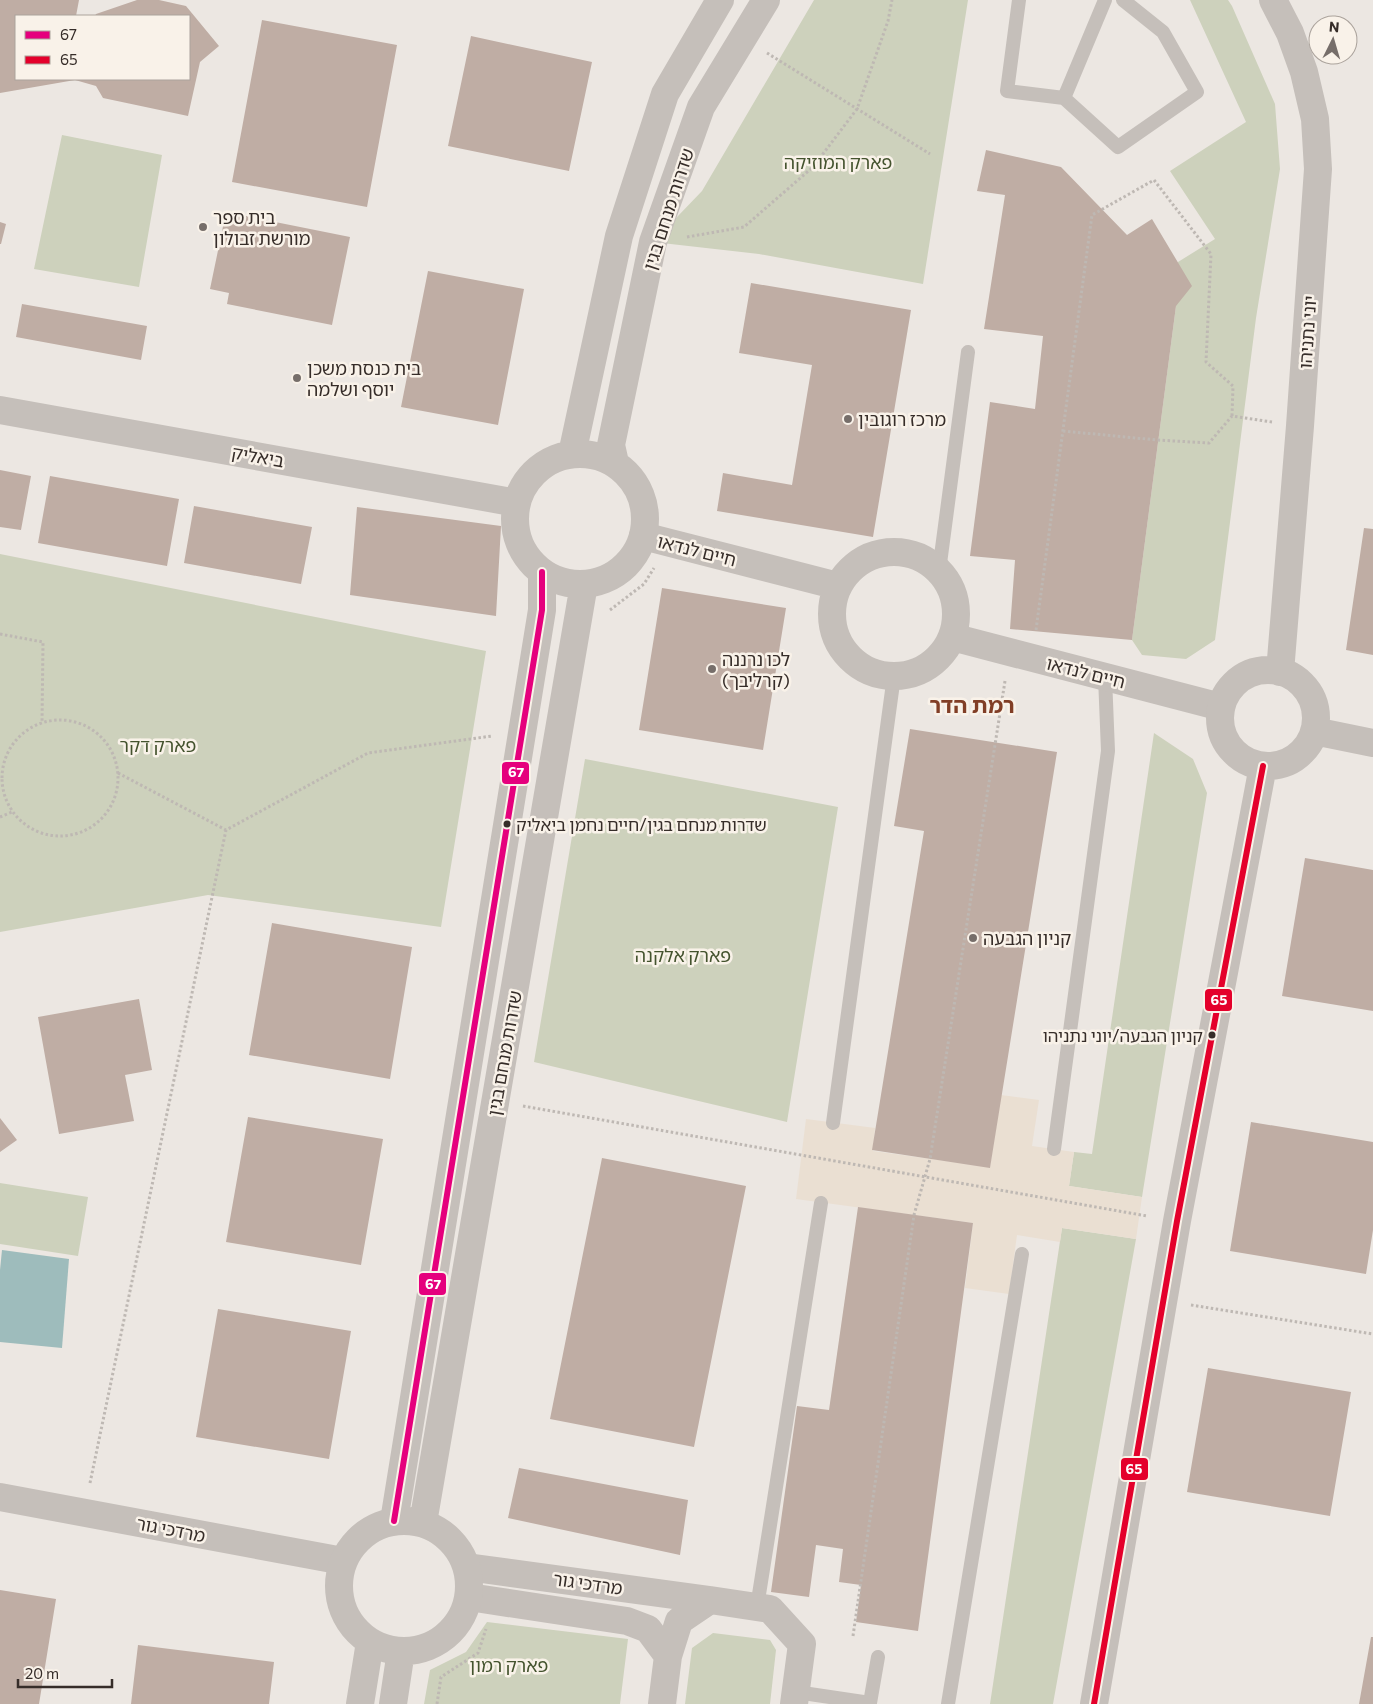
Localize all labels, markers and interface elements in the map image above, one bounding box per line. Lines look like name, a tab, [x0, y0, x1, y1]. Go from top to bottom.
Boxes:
legend	[15, 15, 190, 80]
north arrow	[1308, 15, 1358, 65]
text: N	[1328, 18, 1340, 35]
text: 67	[60, 25, 77, 43]
text: 65	[60, 50, 78, 68]
street label: שדרות מנחם בגין	[638, 145, 698, 273]
park label: פארק המוזיקה	[784, 151, 892, 173]
place label: בית ספר מורשת זבולון	[213, 206, 311, 249]
marker: בית ספר מורשת זבולון	[197, 221, 209, 233]
street label: יוני נתניהו	[1293, 295, 1321, 369]
place label: בית כנסת משכן יוסף ושלמה	[307, 357, 421, 400]
marker: בית כנסת משכן יוסף ושלמה	[291, 372, 303, 384]
place label: מרכז רוגובין	[858, 408, 946, 430]
marker: מרכז רוגובין	[842, 413, 854, 425]
street label: ביאליק	[230, 441, 286, 471]
street label: חיים לנדאו	[655, 530, 739, 570]
place label: לכו נרננה (קרליבך)	[722, 648, 790, 691]
street label: חיים לנדאו	[1044, 652, 1128, 692]
marker: לכו נרננה (קרליבך)	[706, 663, 718, 675]
district label: רמת הדר	[929, 691, 1015, 718]
park label: פארק דקר	[120, 734, 196, 756]
line badge: 67	[501, 761, 530, 785]
text: 67	[508, 763, 524, 780]
place label: שדרות מנחם בגין/חיים נחמן ביאליק	[516, 814, 767, 835]
marker: שדרות מנחם בגין/חיים נחמן ביאליק	[502, 819, 512, 829]
place label: קניון הגבעה	[983, 927, 1071, 949]
marker: קניון הגבעה	[967, 932, 979, 944]
park label: פארק אלקנה	[635, 944, 731, 966]
line badge: 65	[1204, 988, 1233, 1012]
street label: שדרות מנחם בגין	[482, 989, 526, 1117]
text: 65	[1211, 991, 1227, 1008]
place label: קניון הגבעה/יוני נתניהו	[1043, 1025, 1203, 1046]
marker: קניון הגבעה/יוני נתניהו	[1207, 1030, 1217, 1040]
line badge: 67	[418, 1272, 447, 1296]
text: 67	[425, 1275, 441, 1292]
line badge: 65	[1120, 1457, 1149, 1481]
text: 65	[1126, 1460, 1142, 1477]
street label: מרדכי גור	[135, 1512, 207, 1546]
street label: מרדכי גור	[552, 1567, 624, 1599]
park label: פארק רמון	[470, 1654, 548, 1676]
scale bar	[18, 1656, 111, 1688]
text: 20 m	[25, 1664, 59, 1682]

